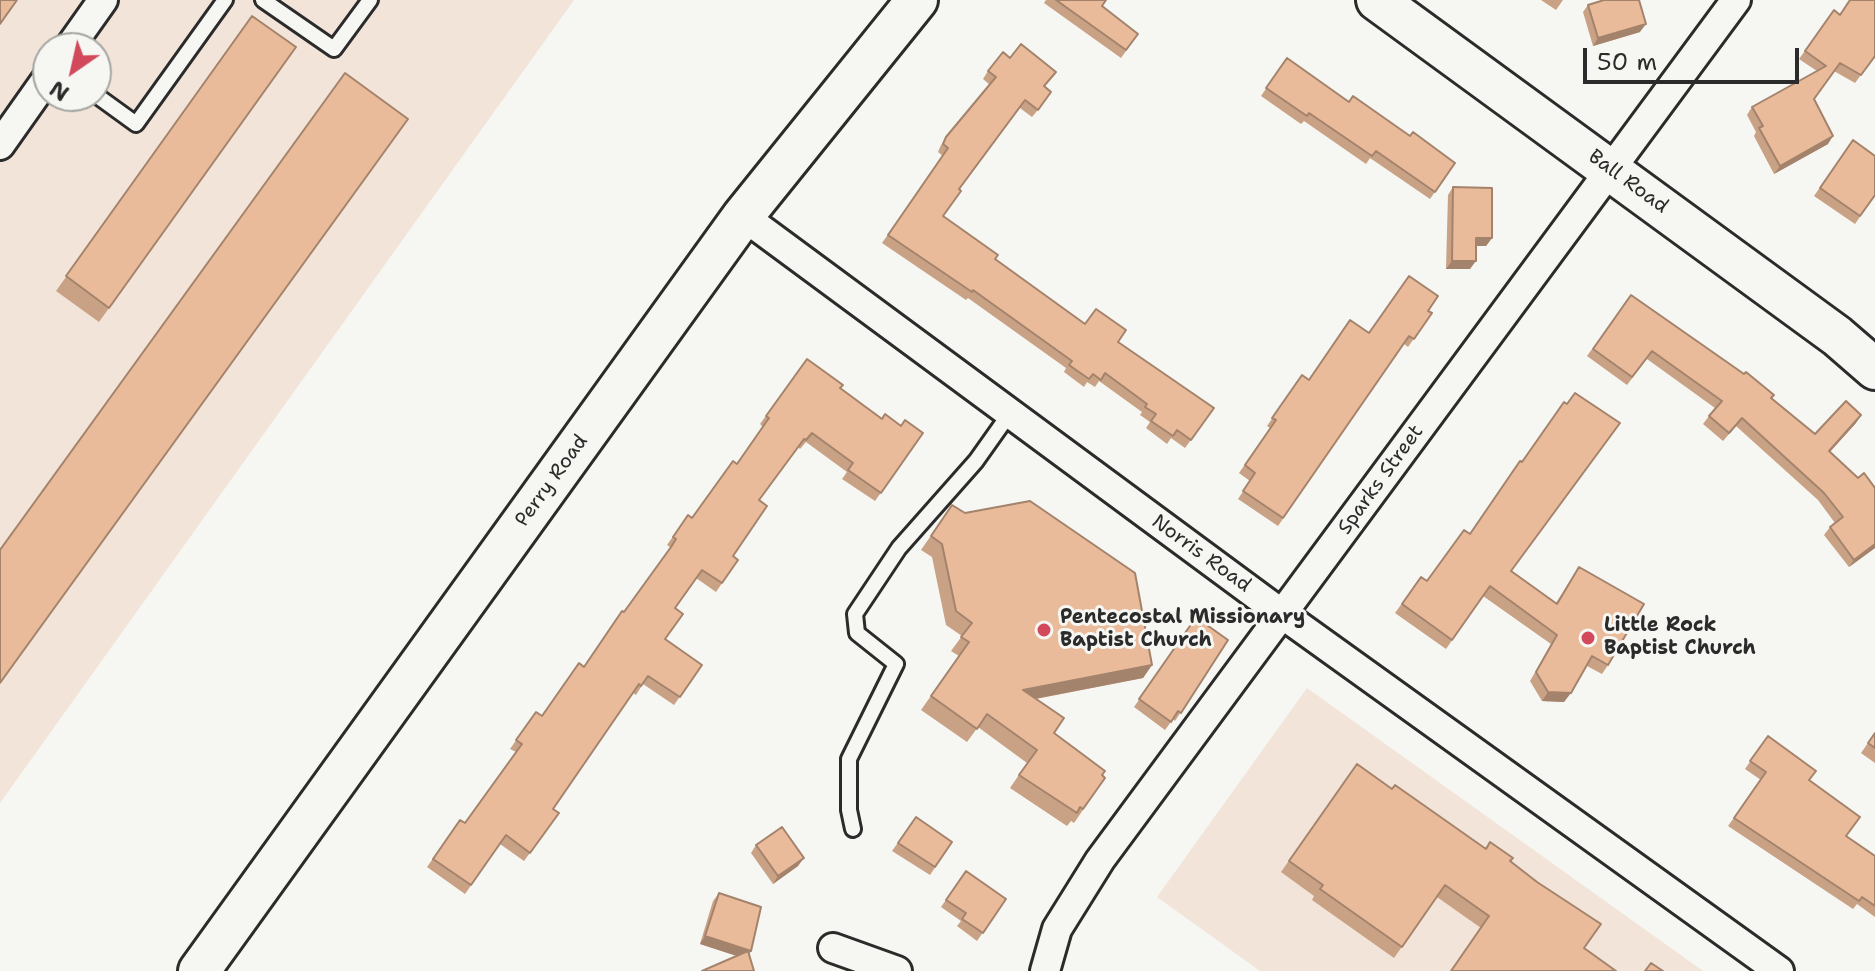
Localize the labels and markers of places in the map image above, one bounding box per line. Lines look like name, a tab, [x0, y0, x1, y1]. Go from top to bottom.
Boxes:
place label: Pentecostal Missionary Baptist Church	[1060, 606, 1305, 653]
place label: Little Rock Baptist Church	[1604, 614, 1756, 661]
marker: Pentecostal Missionary Baptist Church	[1035, 621, 1053, 639]
marker: Little Rock Baptist Church	[1579, 629, 1597, 647]

